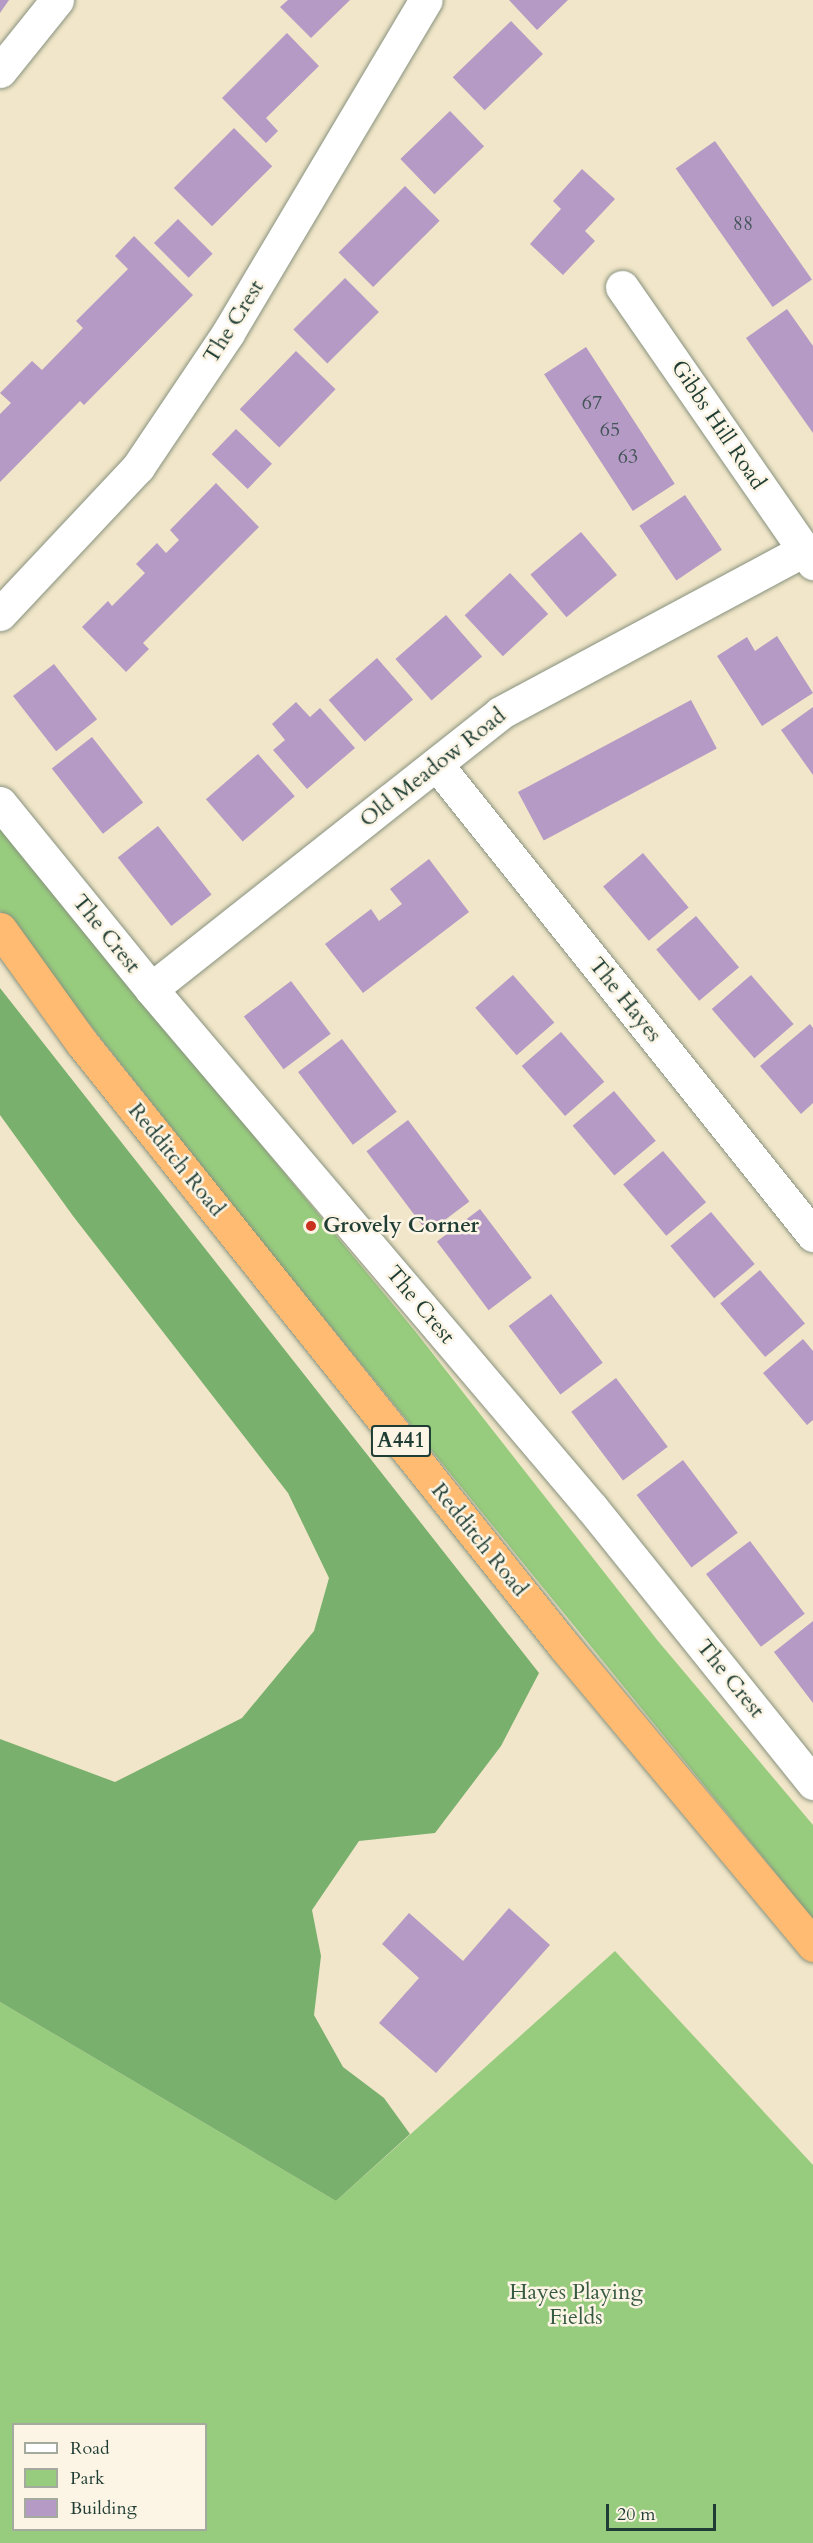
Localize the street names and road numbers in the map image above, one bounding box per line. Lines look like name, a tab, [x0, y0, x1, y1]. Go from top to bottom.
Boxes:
street label: The Crest	[198, 275, 270, 369]
street label: Gibbs Hill Road	[665, 355, 771, 495]
street label: Old Meadow Road	[355, 703, 511, 833]
street label: The Crest	[66, 889, 146, 979]
street label: The Hayes	[583, 952, 667, 1048]
street label: Redditch Road	[122, 1098, 230, 1222]
street label: The Crest	[380, 1261, 460, 1349]
road number: A441	[370, 1423, 432, 1459]
street label: Redditch Road	[425, 1478, 533, 1602]
street label: The Crest	[690, 1634, 770, 1724]

